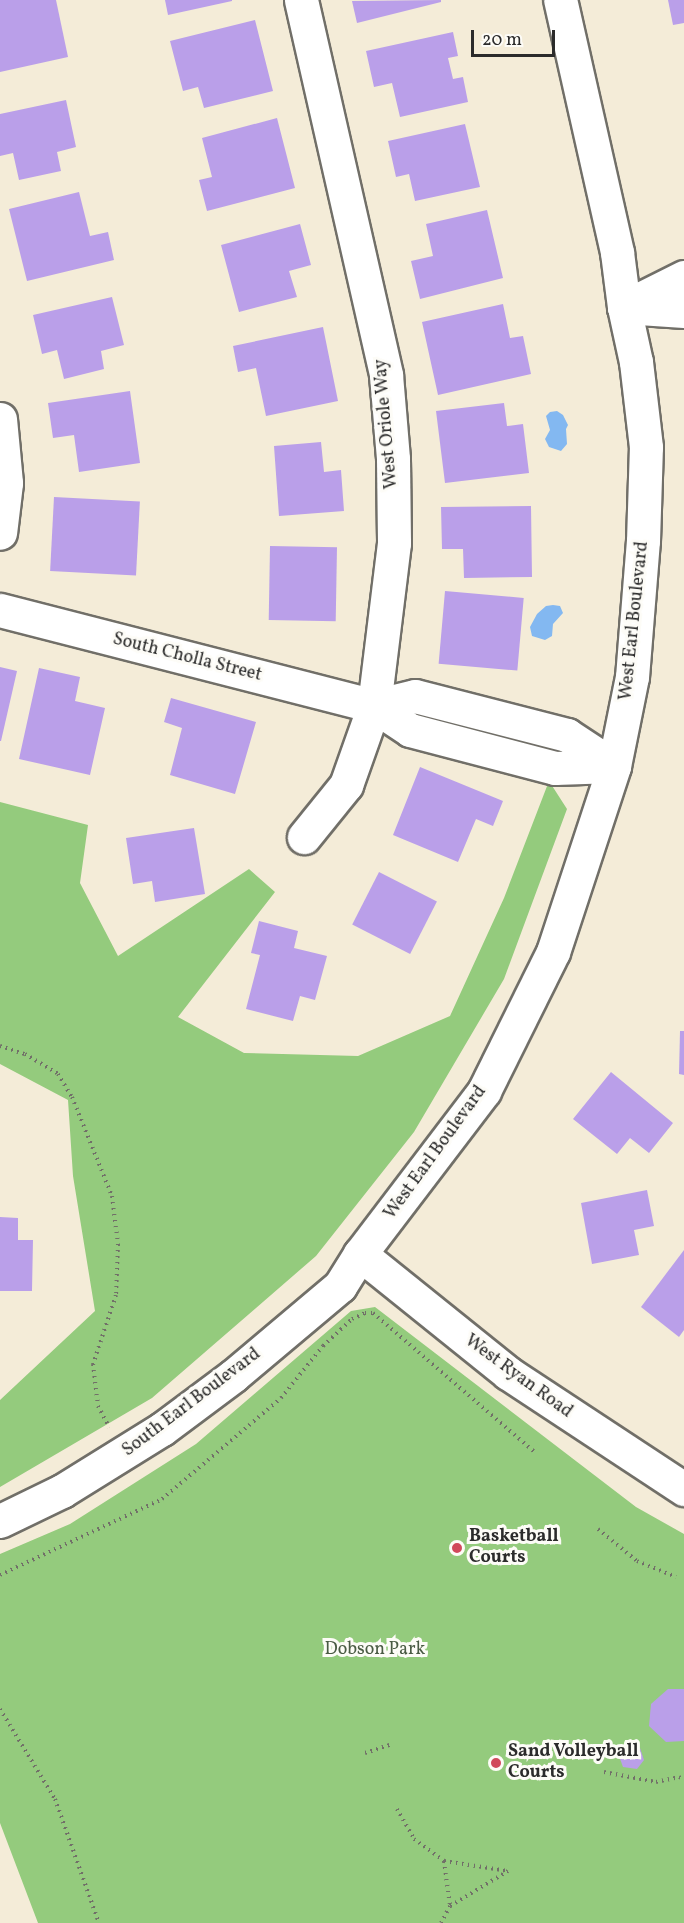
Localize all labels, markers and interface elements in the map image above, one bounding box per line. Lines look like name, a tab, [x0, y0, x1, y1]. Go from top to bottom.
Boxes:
scale bar	[474, 18, 558, 56]
text: 20 m	[482, 28, 522, 53]
street label: West Oriole Way	[371, 358, 403, 490]
street label: West Earl Boulevard	[616, 540, 654, 702]
street label: South Cholla Street	[110, 629, 264, 687]
street label: West Earl Boulevard	[380, 1082, 492, 1224]
street label: West Ryan Road	[460, 1331, 576, 1423]
street label: South Earl Boulevard	[119, 1344, 265, 1462]
place label: Basketball Courts	[469, 1527, 559, 1570]
marker: Basketball Courts	[450, 1541, 464, 1555]
park label: Dobson Park	[325, 1639, 425, 1661]
place label: Sand Volleyball Courts	[508, 1742, 639, 1784]
marker: Sand Volleyball Courts	[489, 1756, 503, 1770]

